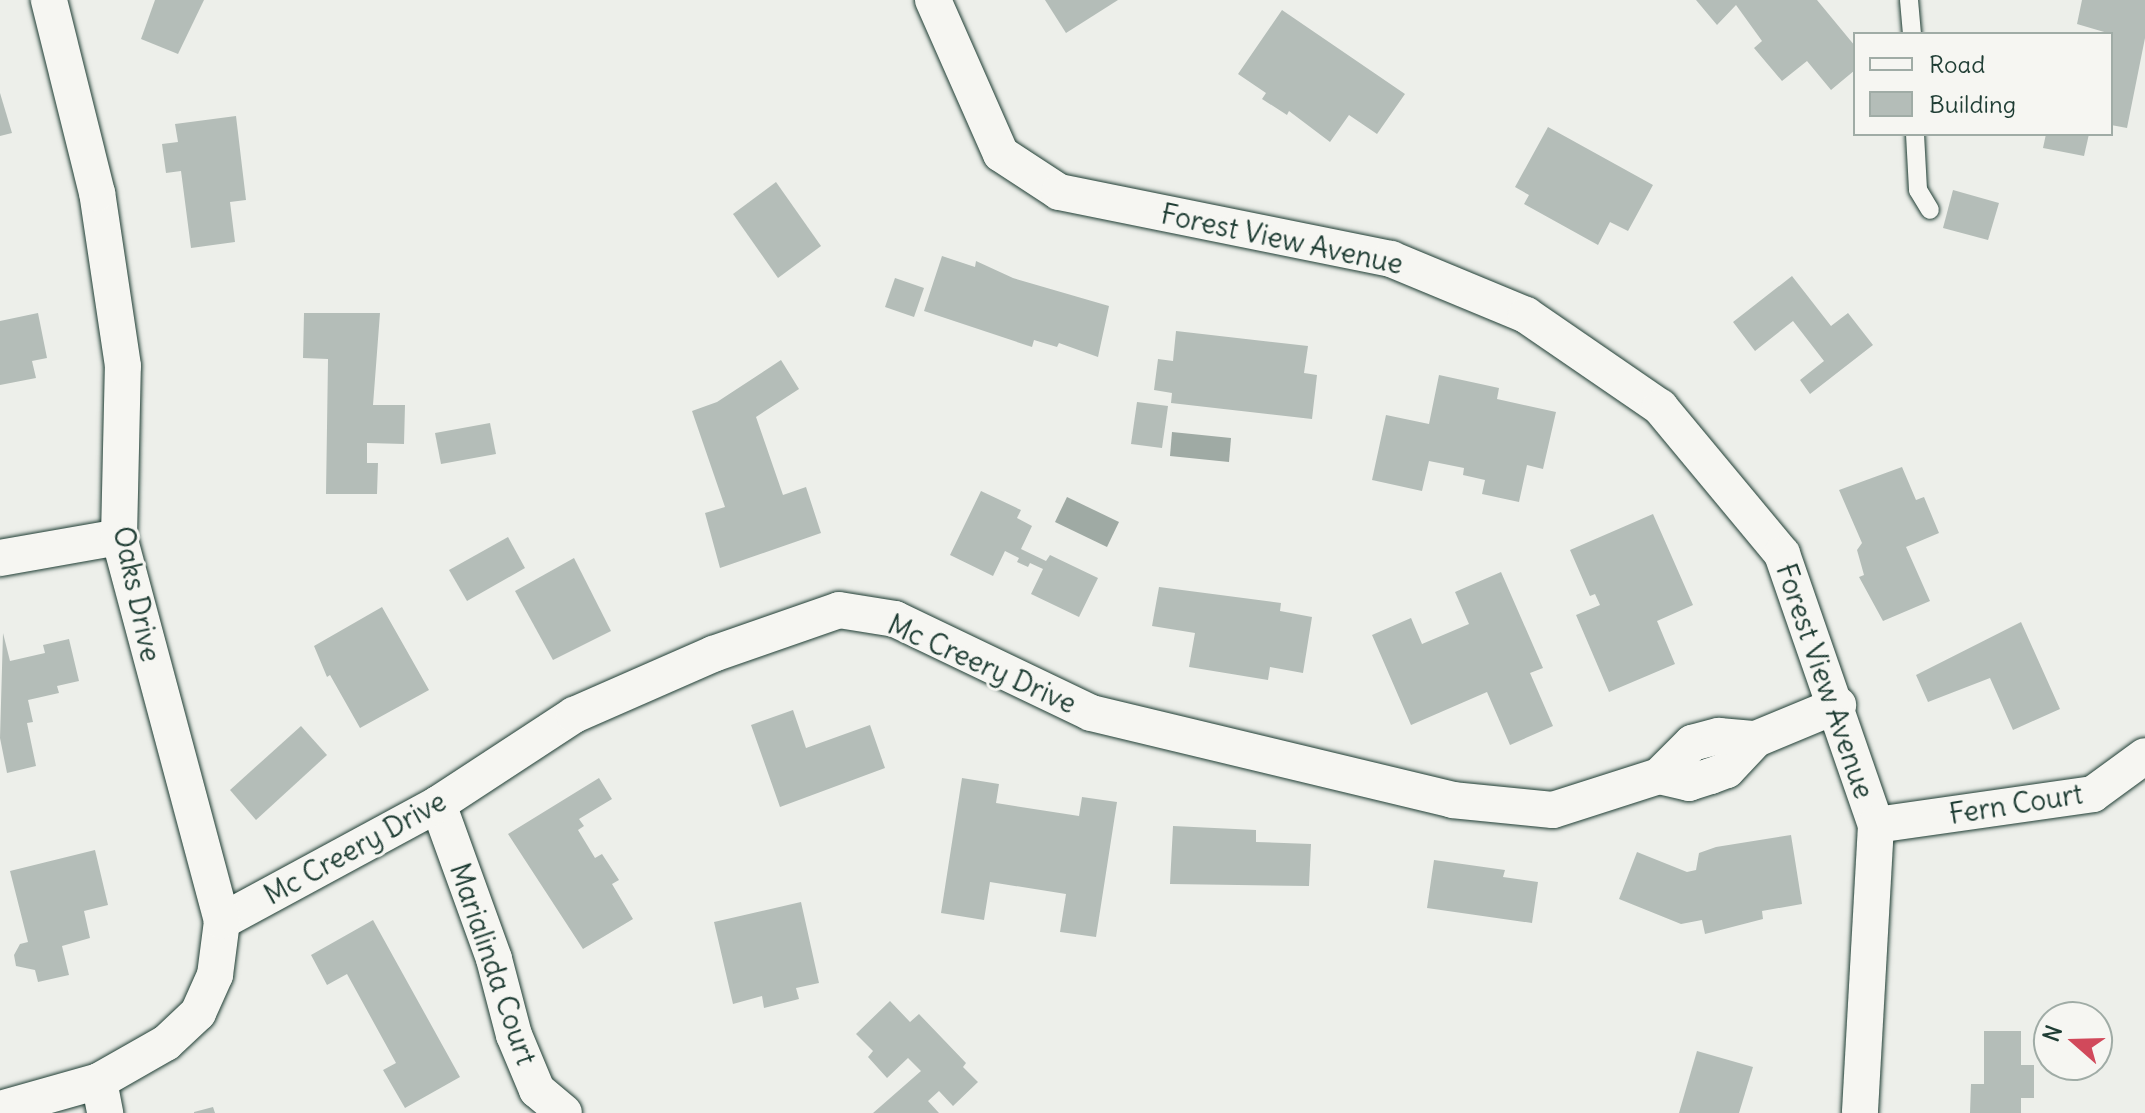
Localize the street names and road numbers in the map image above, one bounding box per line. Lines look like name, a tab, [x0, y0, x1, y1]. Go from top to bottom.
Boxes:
street label: Forest View Avenue	[1158, 197, 1406, 281]
street label: Oaks Drive	[106, 523, 168, 665]
street label: Forest View Avenue	[1769, 559, 1881, 803]
street label: Mc Creery Drive	[883, 607, 1081, 721]
street label: Fern Court	[1947, 777, 2085, 831]
street label: Mc Creery Drive	[258, 784, 452, 912]
street label: Marialinda Court	[443, 859, 543, 1069]

